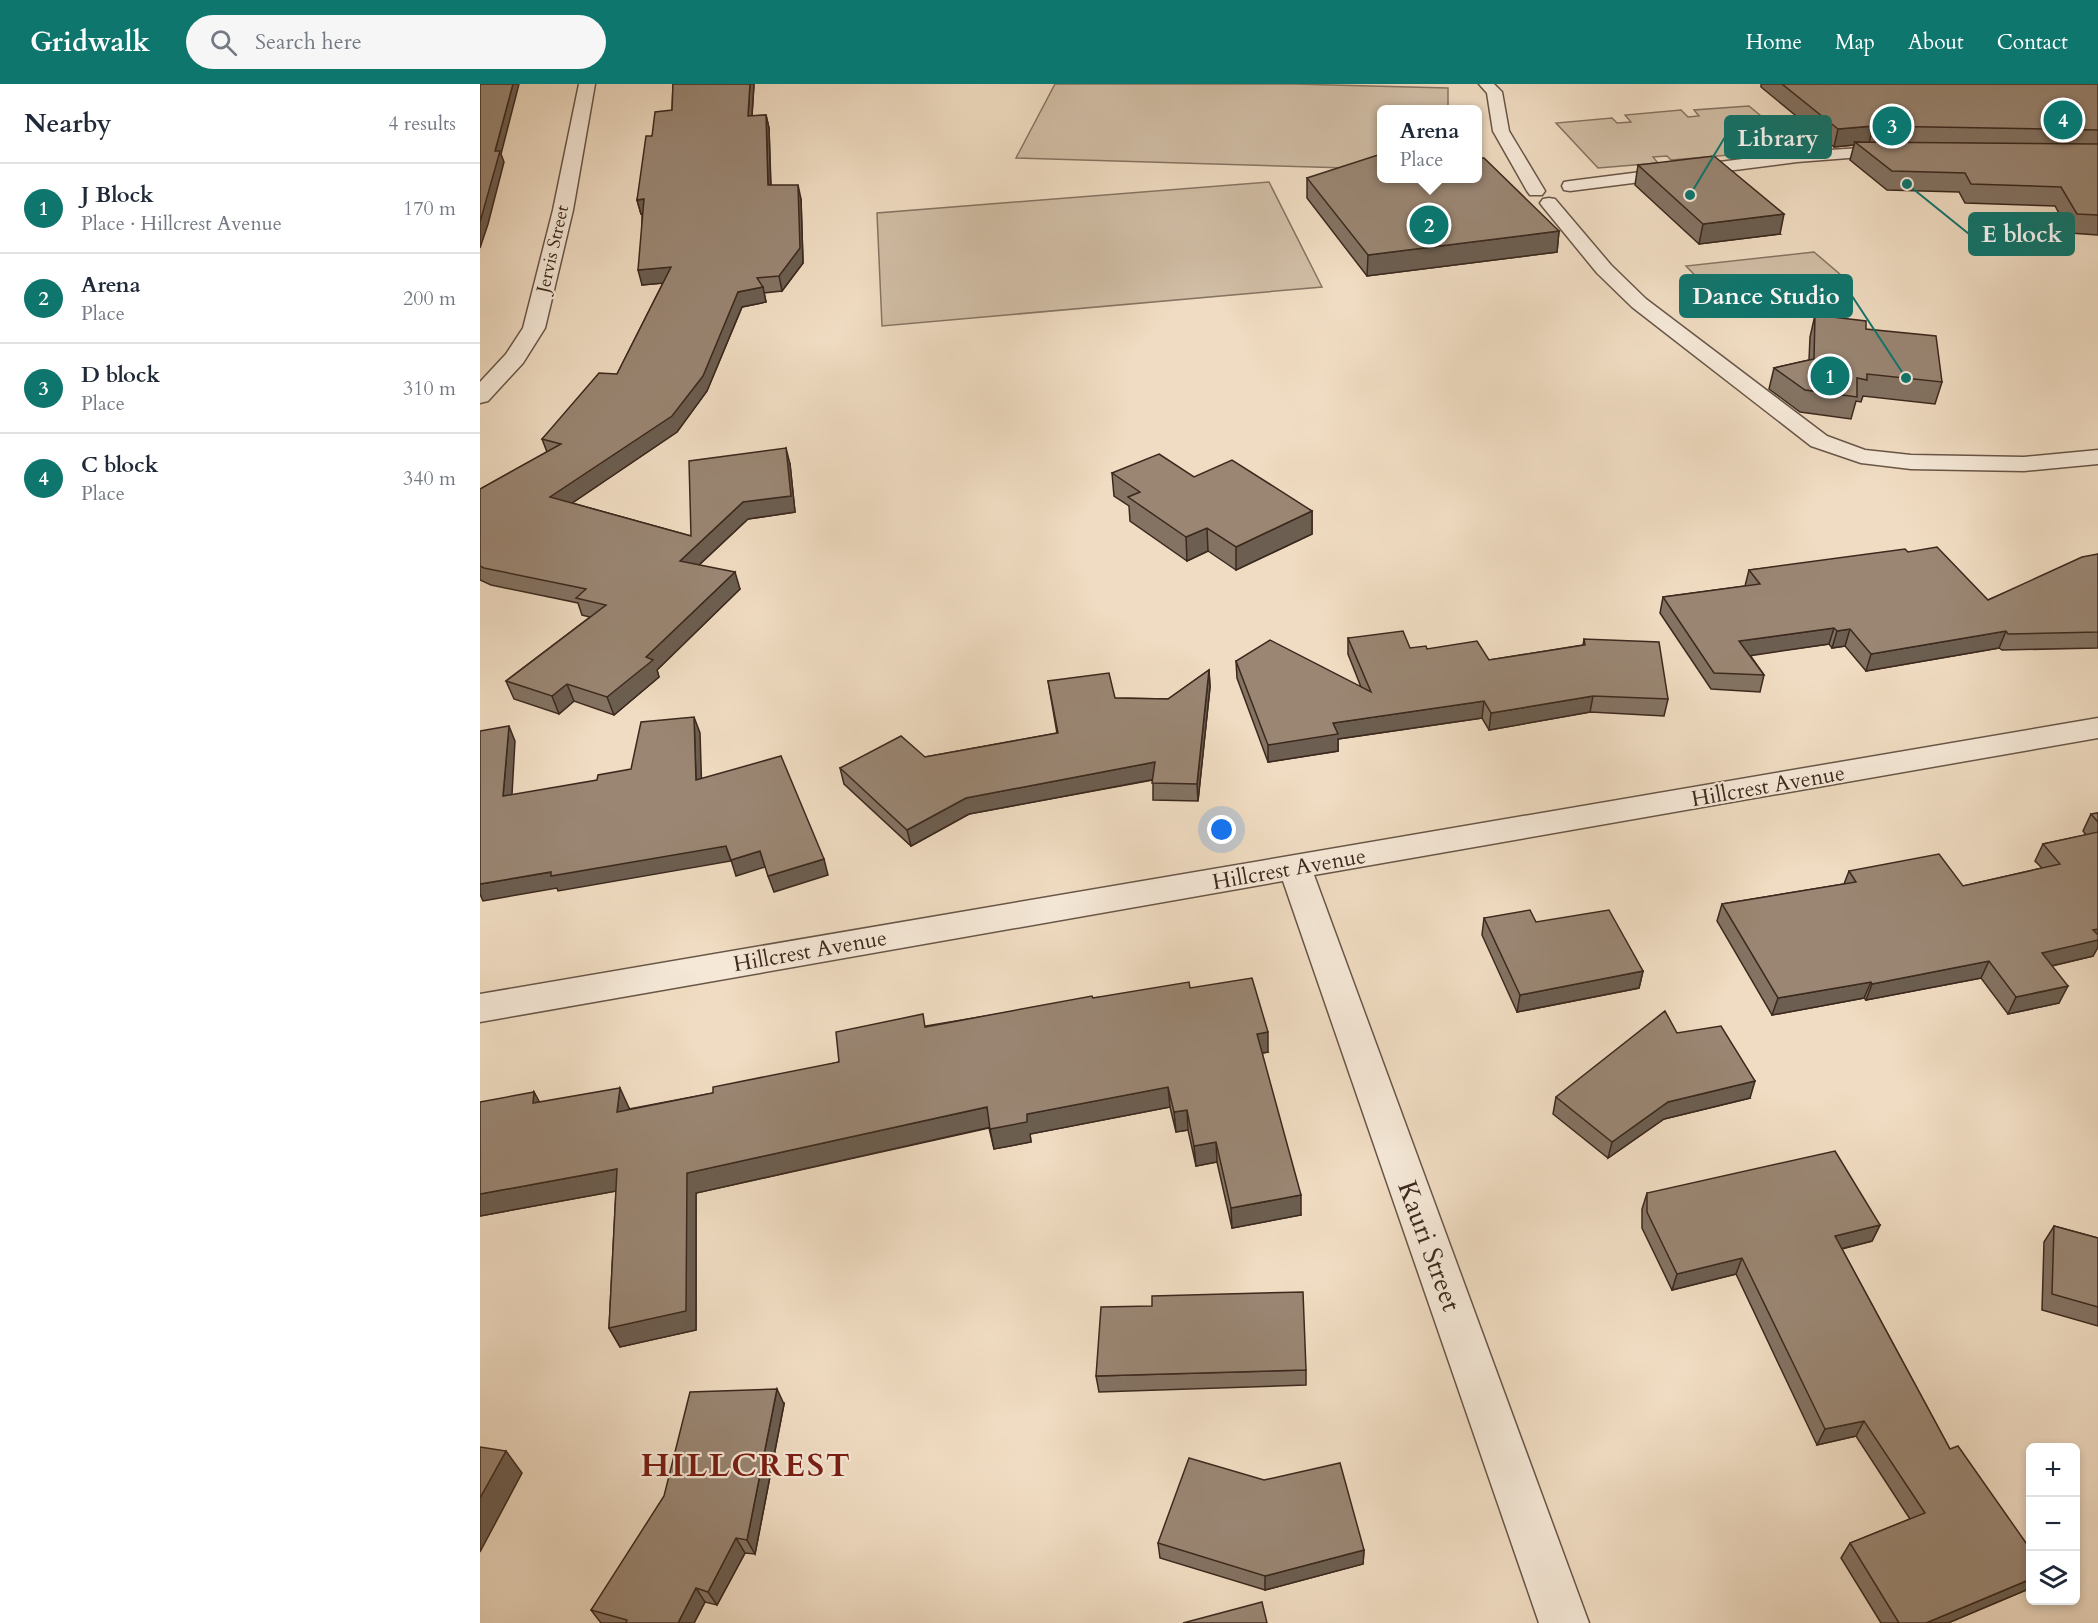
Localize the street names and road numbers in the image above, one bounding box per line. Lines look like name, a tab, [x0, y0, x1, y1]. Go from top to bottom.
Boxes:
street label: Jervis Street	[530, 202, 575, 298]
street label: Hillcrest Avenue	[1689, 758, 1847, 814]
street label: Hillcrest Avenue	[1210, 841, 1368, 897]
street label: Hillcrest Avenue	[731, 923, 889, 979]
street label: Kauri Street	[1388, 1176, 1470, 1317]

